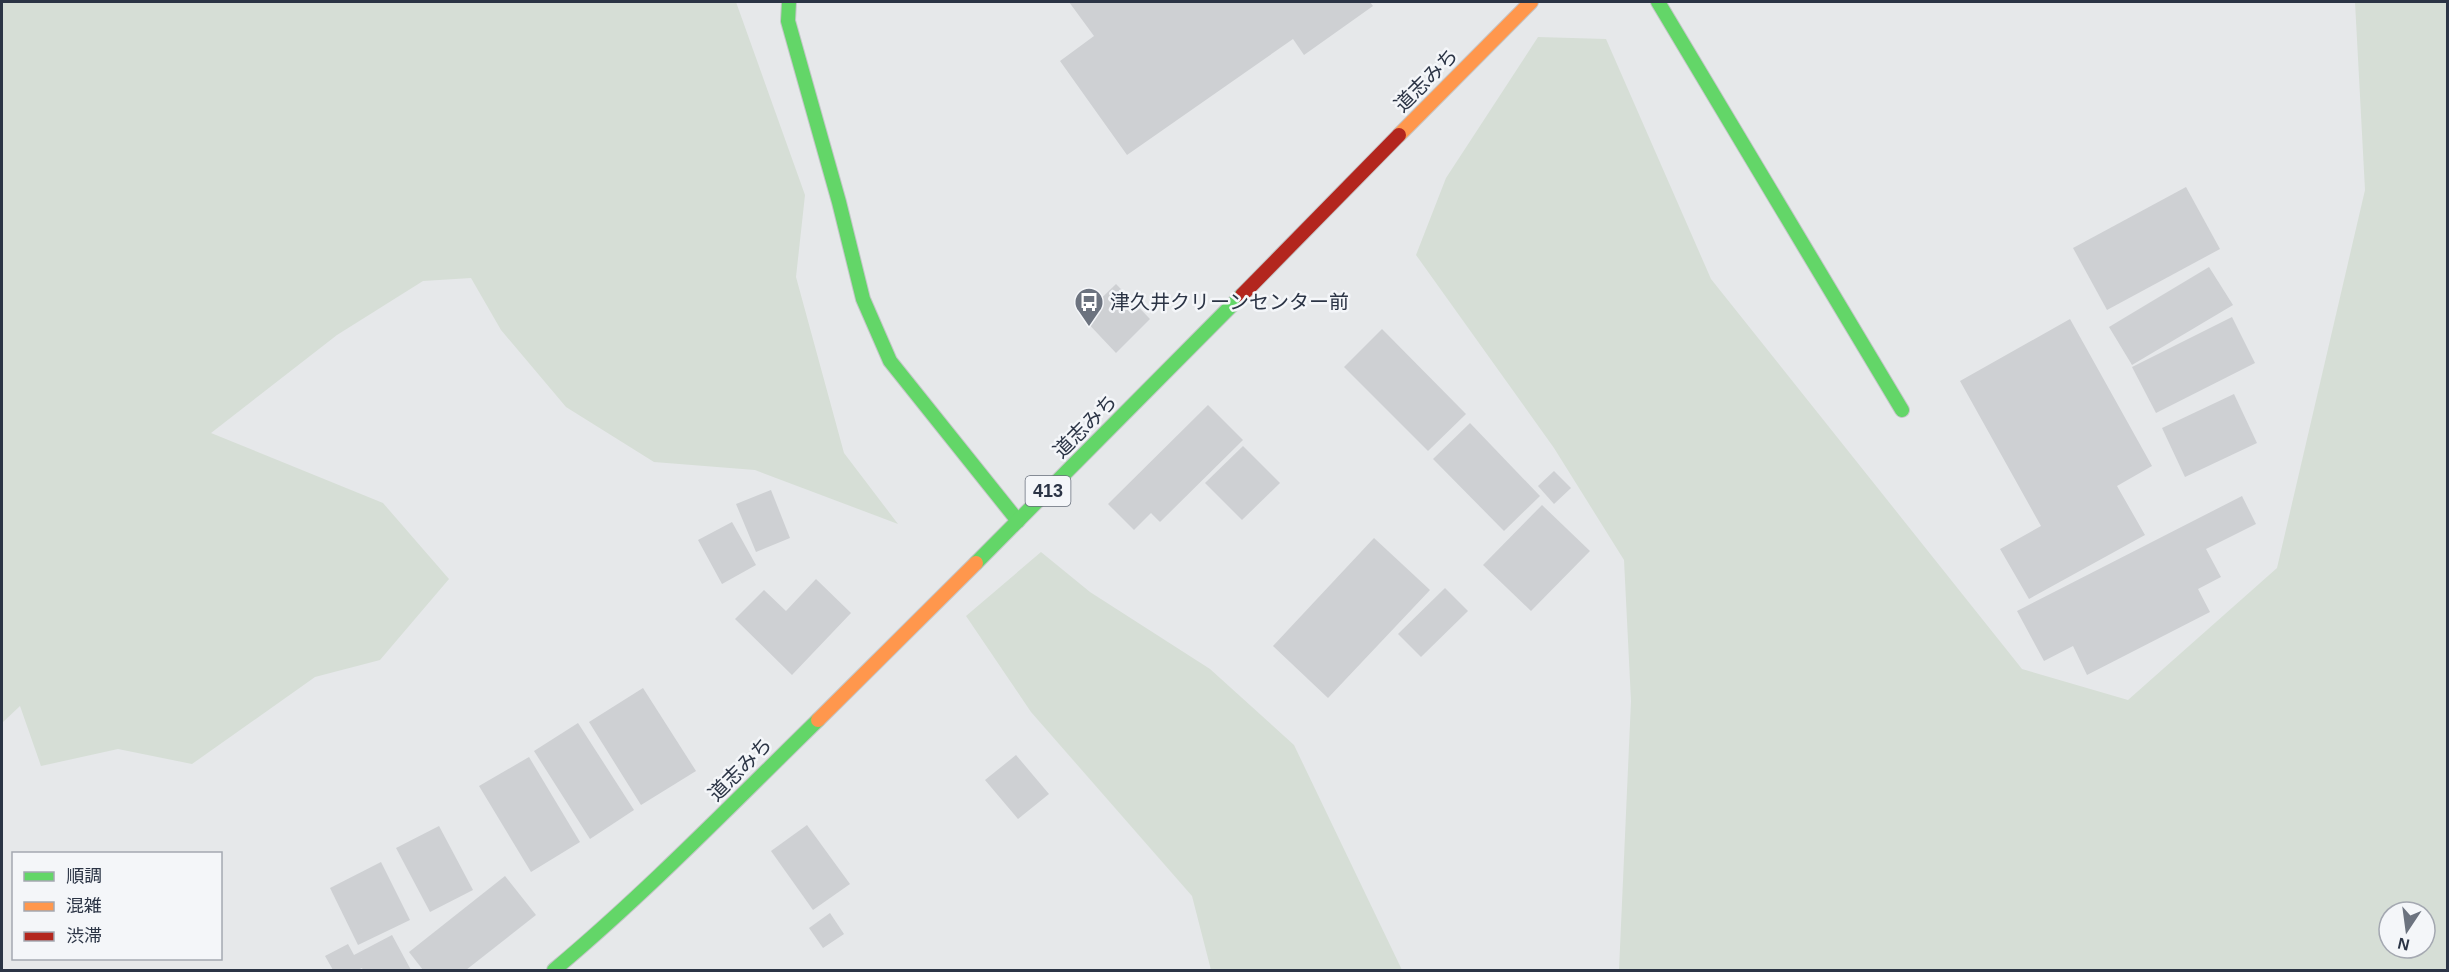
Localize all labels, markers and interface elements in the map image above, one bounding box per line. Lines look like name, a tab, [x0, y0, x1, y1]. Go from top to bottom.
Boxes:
street label: 道志みち	[1390, 44, 1462, 116]
bus stop icon: 津久井クリーンセンター前	[1073, 286, 1105, 328]
place label: 津久井クリーンセンター前	[1110, 291, 1349, 313]
street label: 道志みち	[1049, 390, 1121, 462]
road number: 413	[1026, 476, 1070, 506]
street label: 道志みち	[704, 733, 776, 805]
legend	[12, 852, 222, 960]
text: 順調	[66, 866, 102, 886]
text: 混雑	[66, 896, 102, 916]
north arrow	[2377, 900, 2437, 960]
text: 渋滞	[66, 926, 102, 946]
text: N	[2396, 935, 2411, 954]

